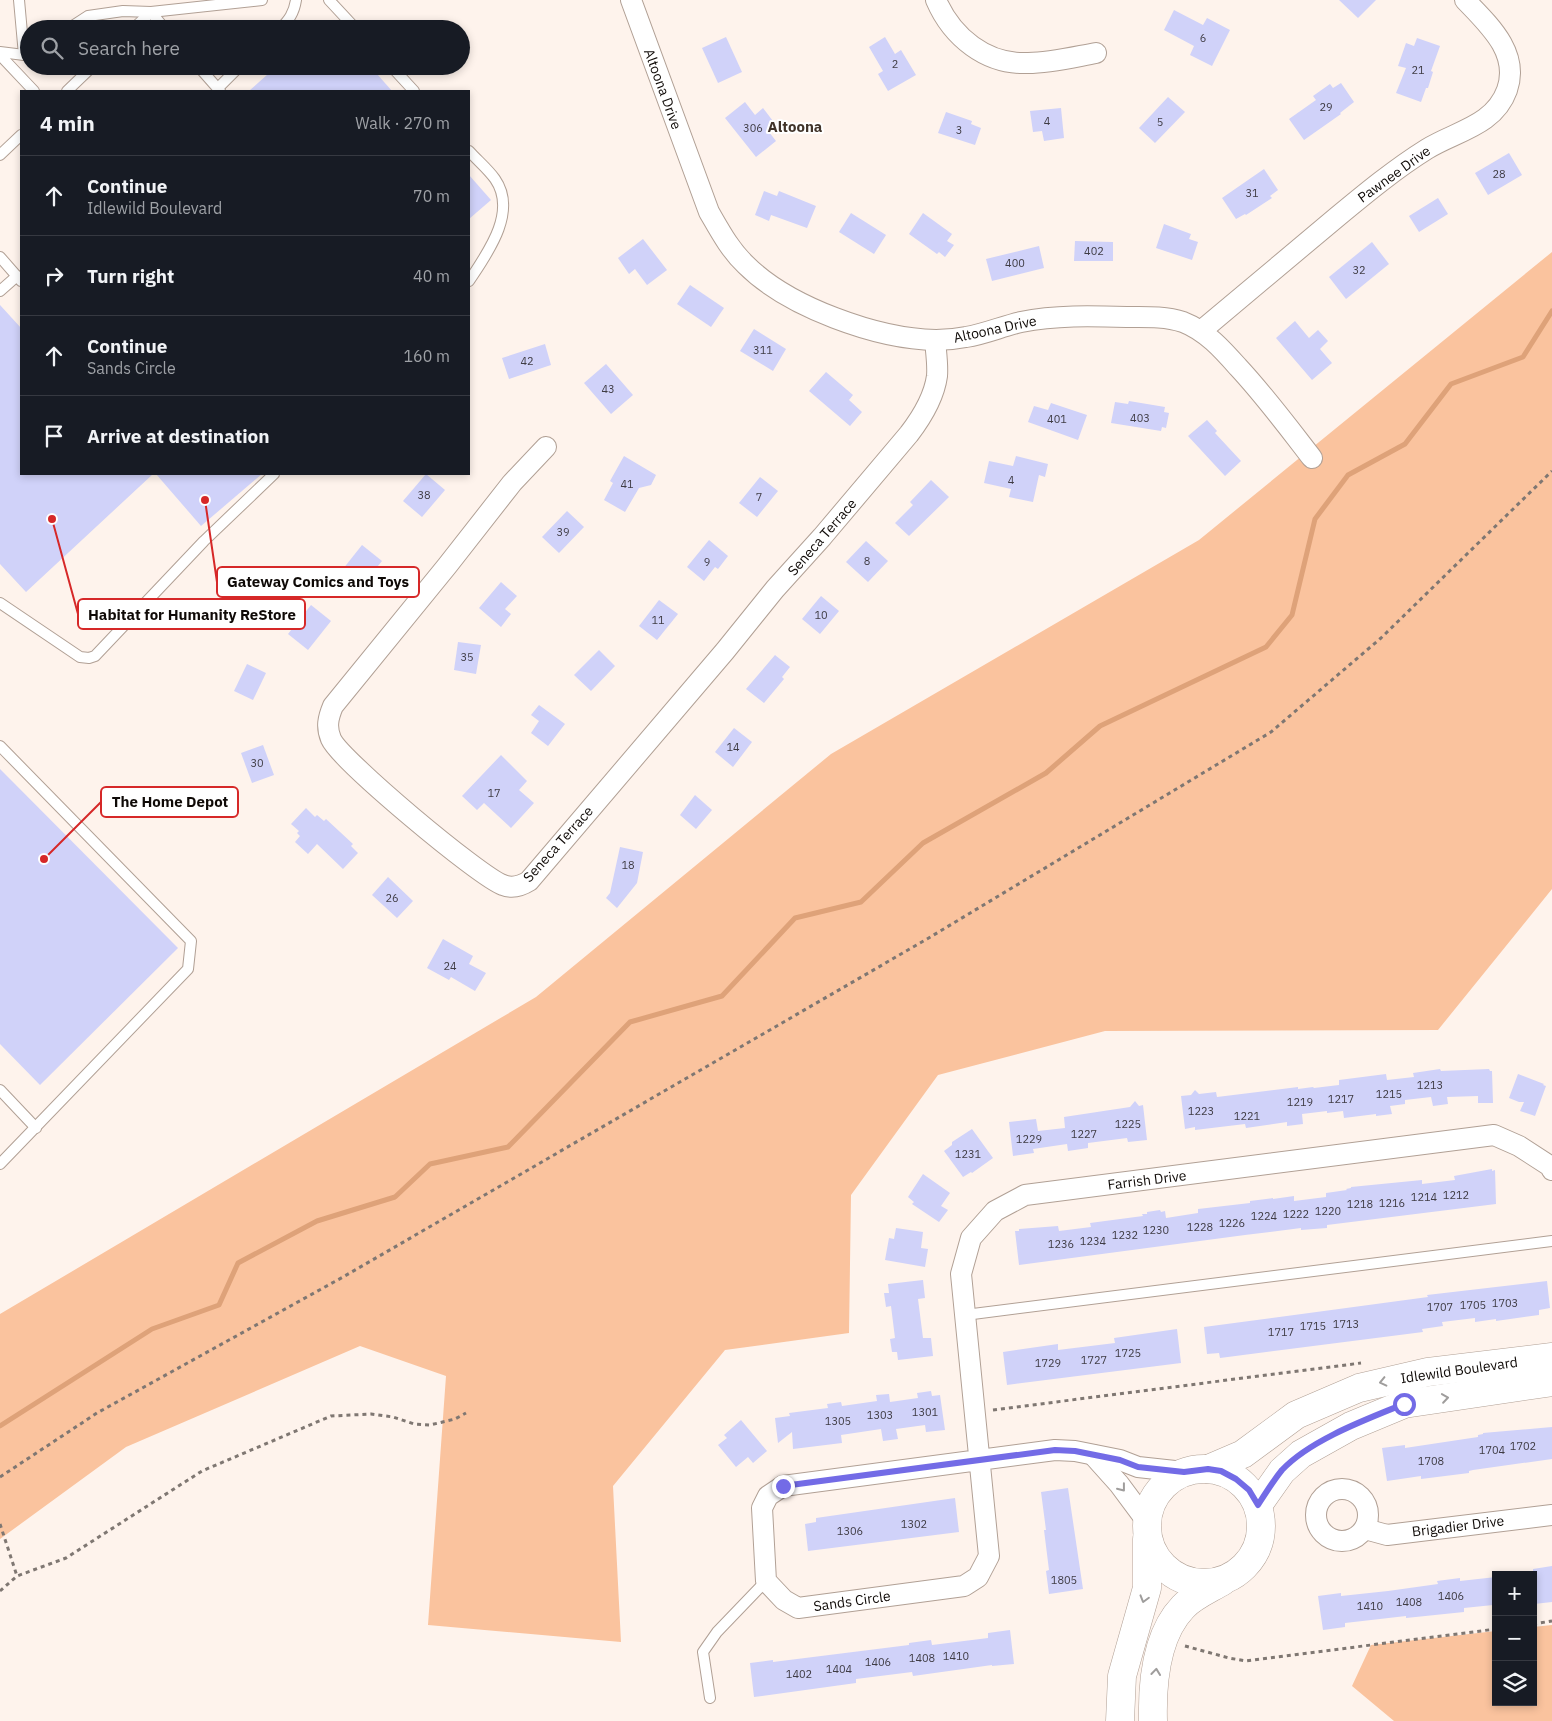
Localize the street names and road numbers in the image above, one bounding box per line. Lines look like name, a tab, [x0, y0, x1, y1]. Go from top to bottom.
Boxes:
street label: Altoona Drive	[640, 46, 686, 132]
street label: Pawnee Drive	[1354, 141, 1434, 206]
street label: Altoona Drive	[952, 311, 1038, 347]
street label: Seneca Terrace	[784, 494, 861, 579]
street label: Seneca Terrace	[519, 802, 597, 886]
street label: Farrish Drive	[1107, 1166, 1188, 1194]
street label: Idlewild Boulevard	[1399, 1353, 1519, 1387]
street label: Brigadier Drive	[1411, 1511, 1505, 1541]
street label: Sands Circle	[812, 1587, 892, 1615]

